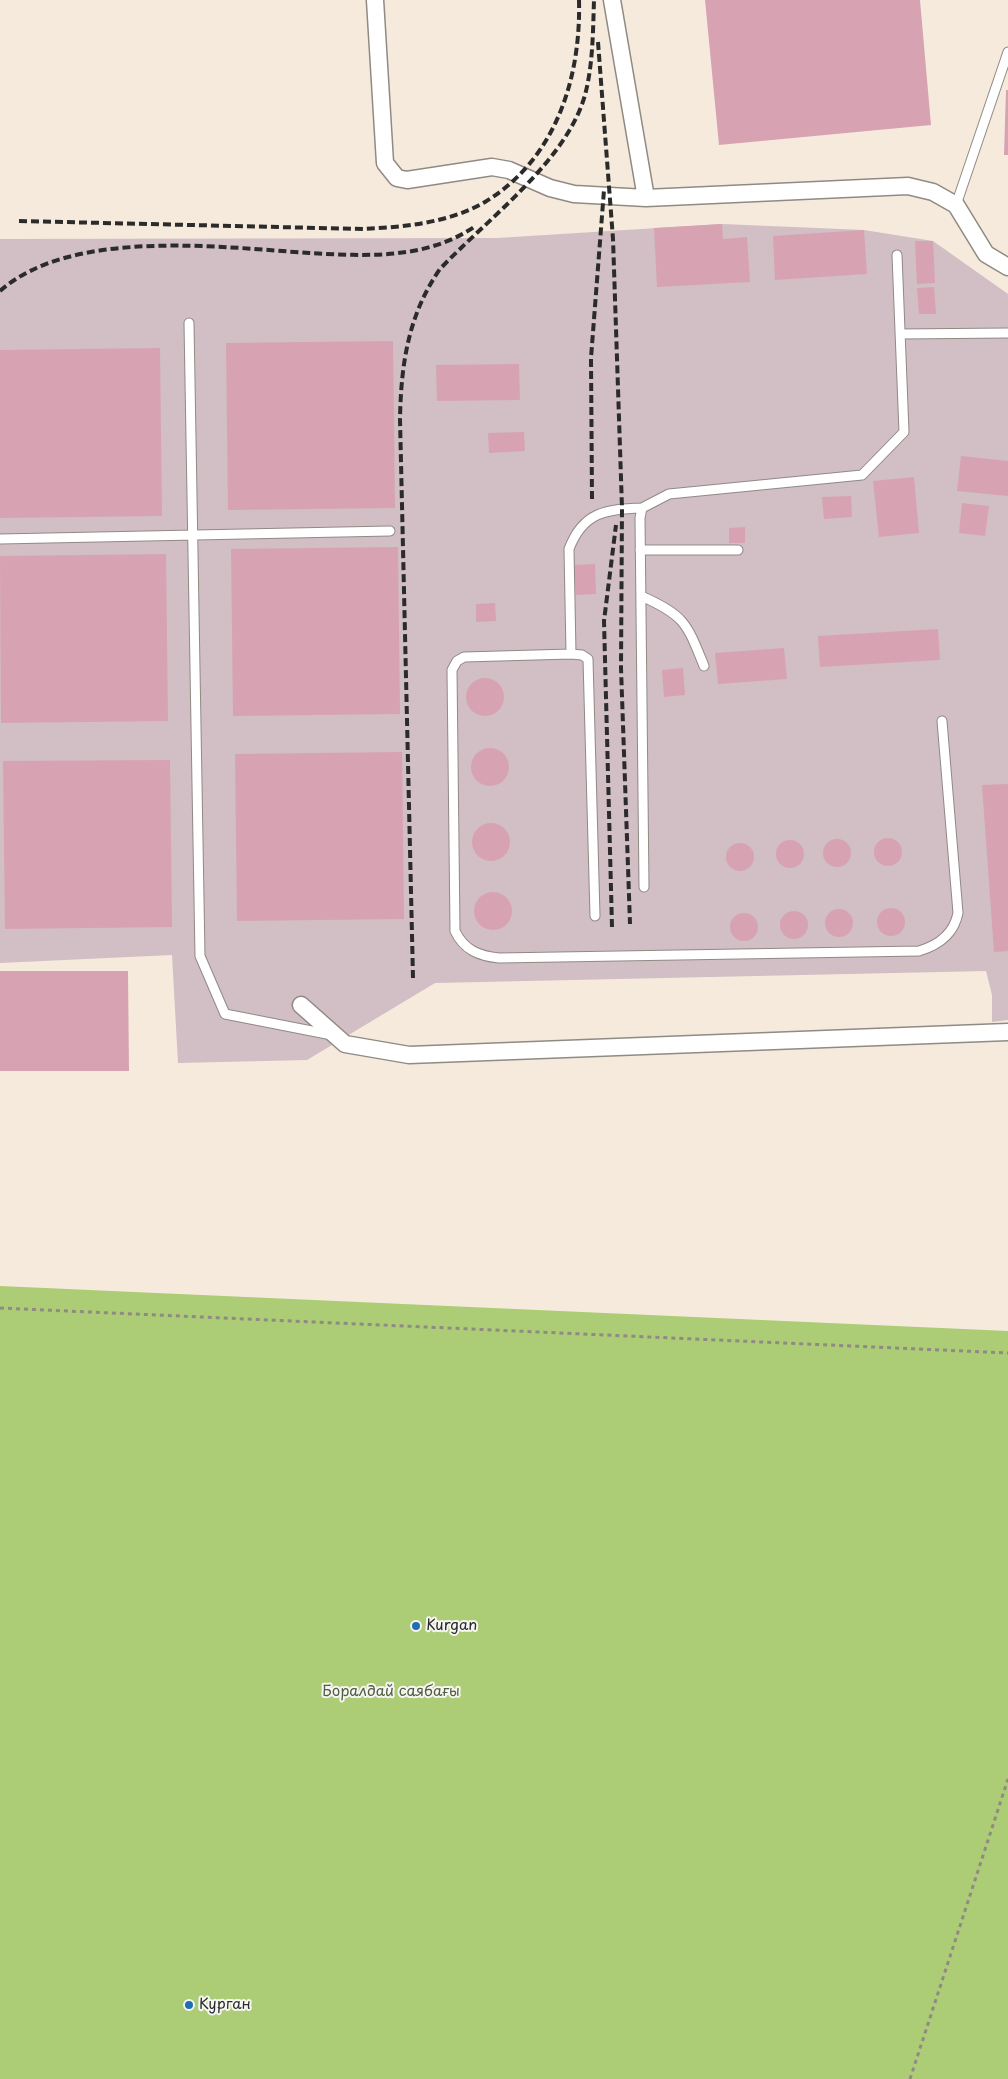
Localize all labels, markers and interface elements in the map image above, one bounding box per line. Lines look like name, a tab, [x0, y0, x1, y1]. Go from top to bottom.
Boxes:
place label: Kurgan	[426, 1617, 477, 1635]
marker: Kurgan	[410, 1620, 422, 1632]
park label: Боралдай саябағы	[322, 1683, 460, 1701]
place label: Курган	[199, 1996, 251, 2014]
marker: Курган	[183, 1999, 195, 2011]

